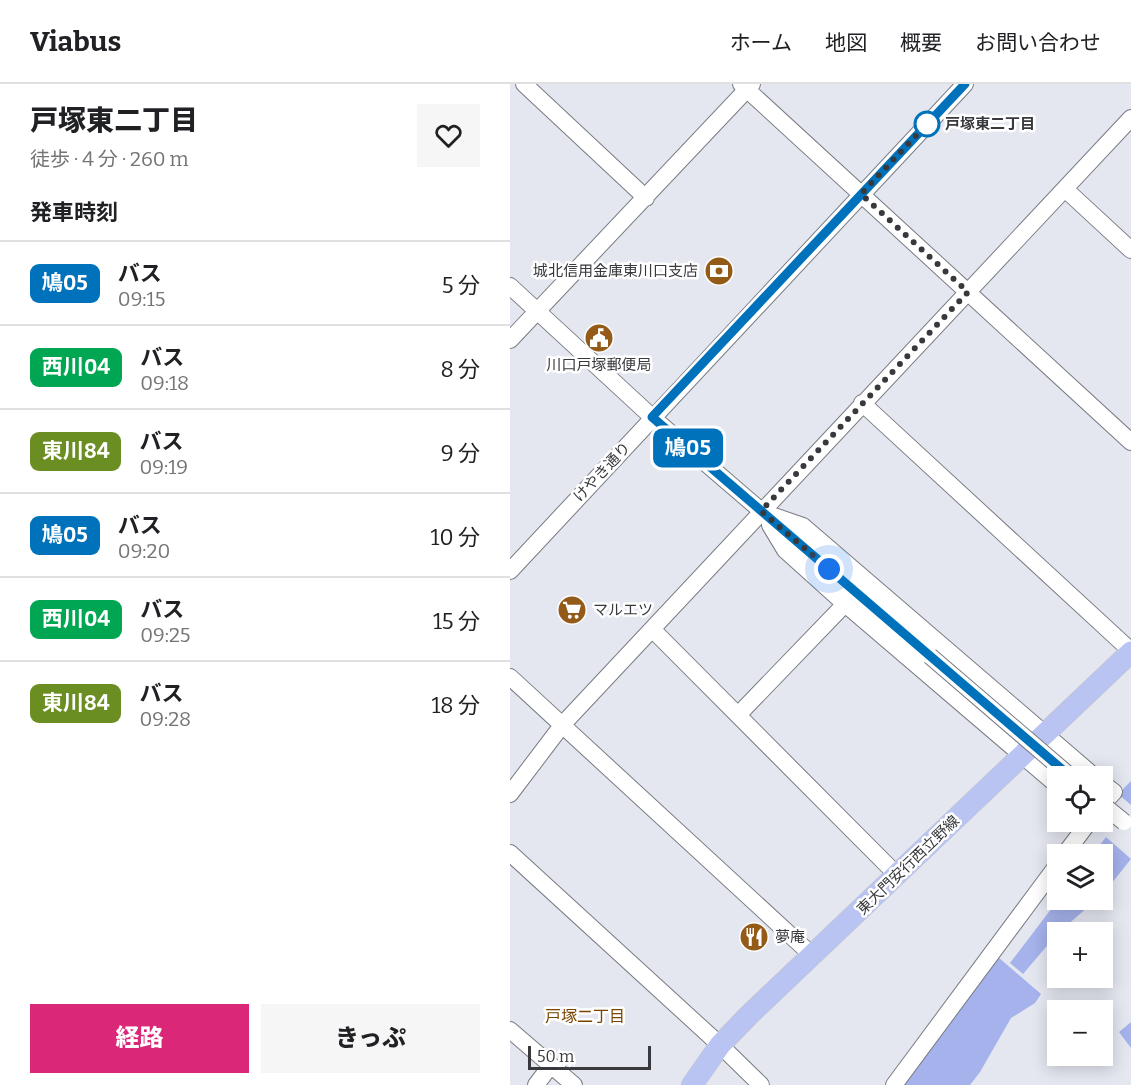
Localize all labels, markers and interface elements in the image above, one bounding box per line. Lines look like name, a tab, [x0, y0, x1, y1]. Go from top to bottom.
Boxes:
text: Viabus	[30, 25, 121, 58]
text: ホーム	[730, 30, 792, 56]
text: 地図	[825, 30, 867, 56]
text: 概要	[900, 30, 942, 56]
text: お問い合わせ	[975, 30, 1101, 56]
text: 戸塚東二丁目	[30, 104, 198, 137]
button: heart	[417, 104, 480, 167]
marker: 戸塚東二丁目	[914, 111, 940, 137]
place label: 戸塚東二丁目	[945, 115, 1035, 133]
text: 徒歩 · 4 分 · 260 m	[30, 147, 189, 171]
text: 発車時刻	[30, 199, 118, 226]
bank icon: 城北信用金庫東川口支店	[703, 255, 735, 287]
text: バス	[118, 260, 162, 287]
place label: 城北信用金庫東川口支店	[533, 262, 698, 280]
text: 鳩05	[42, 270, 88, 296]
text: 5 分	[442, 272, 480, 299]
text: 09:15	[118, 287, 165, 311]
public building icon: 川口戸塚郵便局	[583, 322, 615, 354]
text: バス	[140, 344, 184, 371]
text: 西川04	[42, 354, 110, 380]
text: 8 分	[440, 356, 480, 383]
place label: 川口戸塚郵便局	[546, 356, 652, 374]
text: 09:18	[140, 371, 189, 395]
text: バス	[139, 428, 183, 455]
line badge: 鳩05	[654, 428, 723, 468]
text: 鳩05	[665, 435, 711, 461]
text: 東川84	[42, 438, 109, 464]
street label: けやき通り	[570, 438, 634, 506]
text: 9 分	[441, 440, 480, 467]
text: 09:19	[139, 455, 188, 479]
text: バス	[118, 512, 162, 539]
text: 鳩05	[42, 522, 88, 548]
text: 10 分	[431, 524, 480, 551]
text: 09:20	[118, 539, 170, 563]
your location	[814, 554, 844, 584]
supermarket icon: マルエツ	[556, 594, 588, 626]
text: バス	[140, 596, 184, 623]
place label: マルエツ	[593, 601, 653, 619]
text: 西川04	[42, 606, 110, 632]
text: 15 分	[433, 608, 480, 635]
text: 09:25	[140, 623, 190, 647]
text: バス	[139, 680, 183, 707]
text: 東川84	[42, 690, 109, 716]
text: 18 分	[431, 692, 480, 719]
text: 09:28	[139, 707, 191, 731]
map controls	[1047, 766, 1113, 1066]
button: locate	[1047, 766, 1113, 832]
street label: 東大門安行西立野線	[853, 812, 963, 918]
button: layers	[1047, 844, 1113, 910]
restaurant icon: 夢庵	[738, 921, 770, 953]
button: +	[1047, 922, 1113, 988]
place label: 夢庵	[775, 928, 805, 946]
button: −	[1047, 1000, 1113, 1066]
button: 経路	[30, 1004, 249, 1073]
button: きっぷ	[261, 1004, 480, 1073]
district label: 戸塚二丁目	[545, 1007, 625, 1026]
scale bar	[528, 1043, 651, 1070]
text: 50 m	[537, 1047, 574, 1066]

